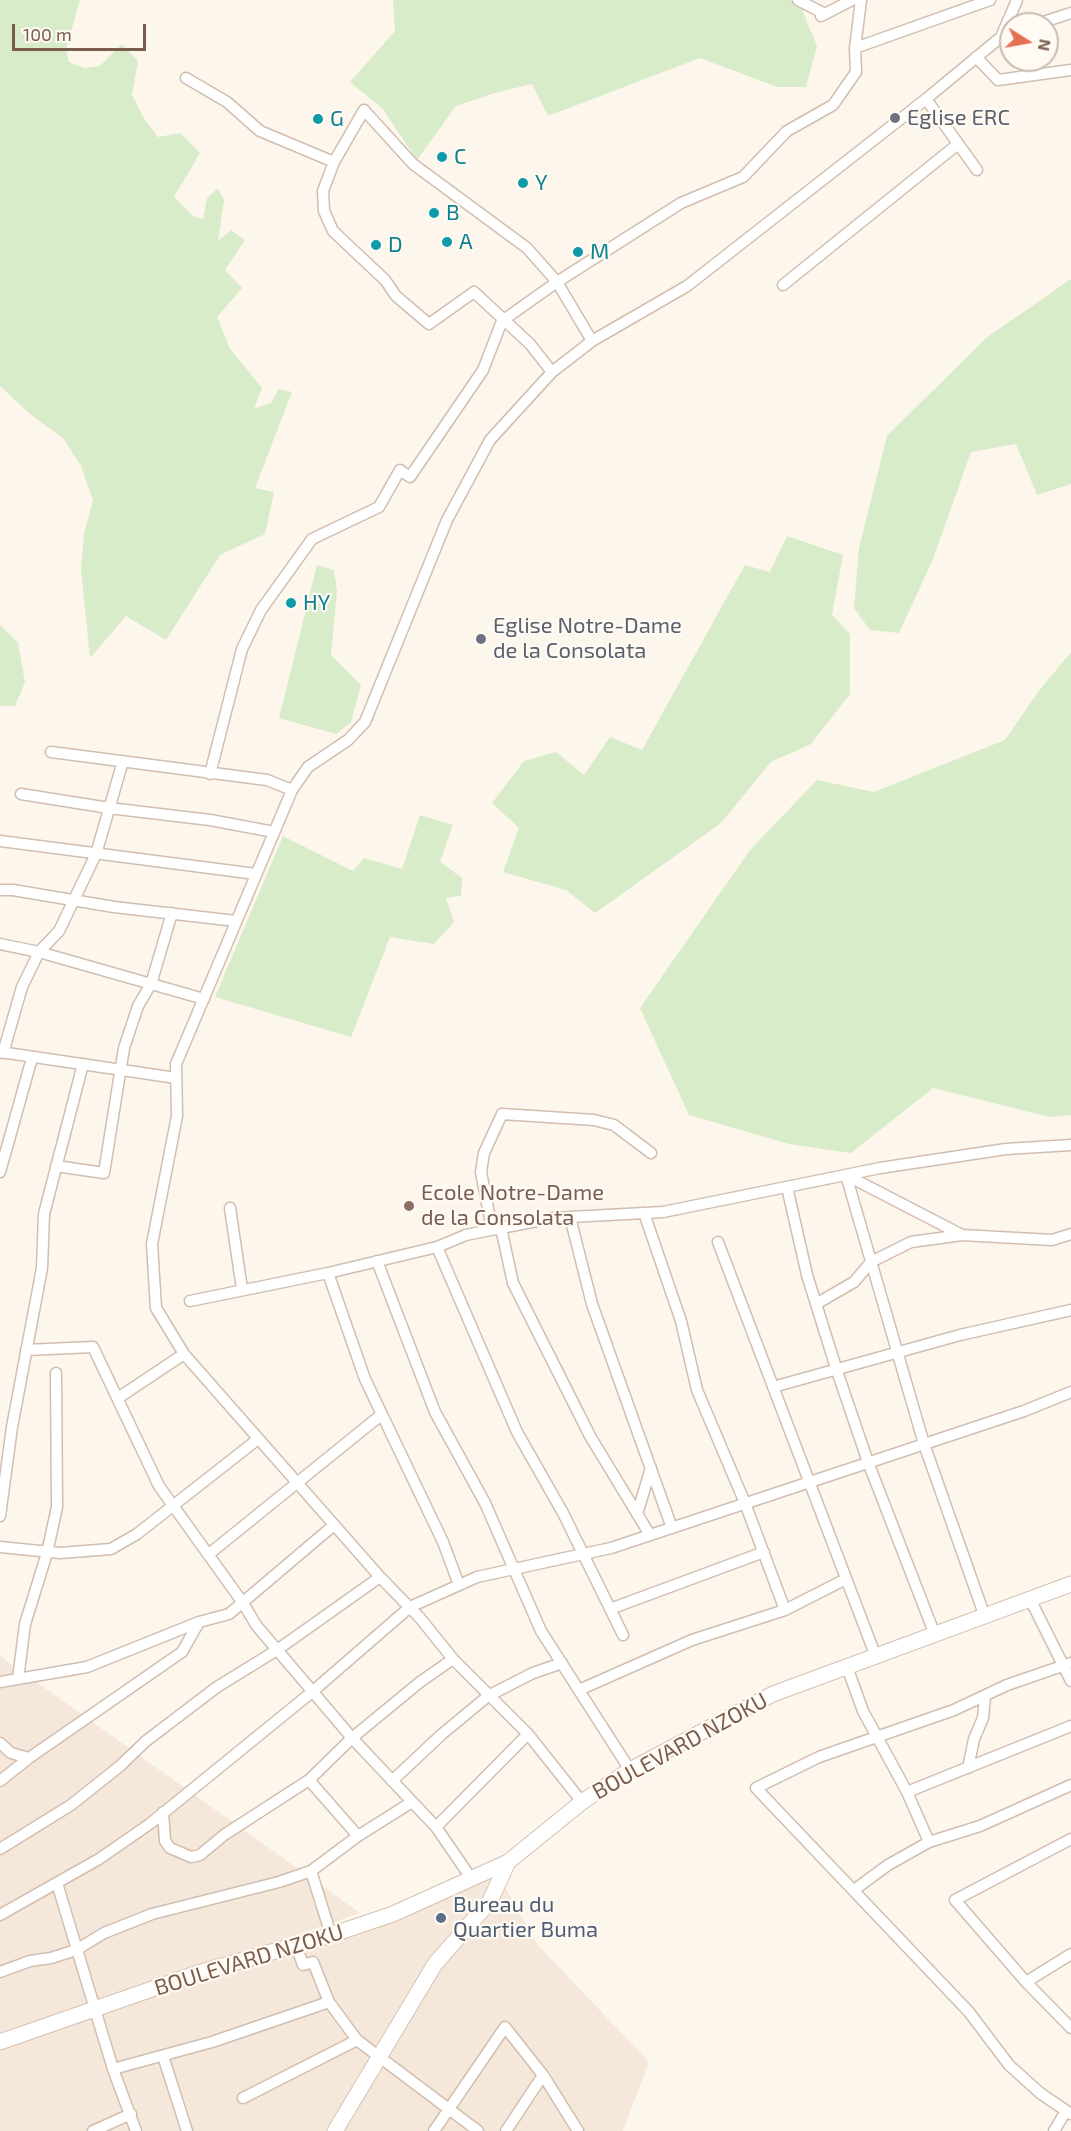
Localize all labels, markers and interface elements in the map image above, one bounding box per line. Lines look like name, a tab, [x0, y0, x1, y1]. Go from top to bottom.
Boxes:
scale bar	[15, 12, 148, 50]
north arrow	[999, 12, 1059, 72]
text: 100 m	[23, 23, 72, 45]
text: N	[1035, 38, 1056, 53]
place label: Eglise ERC	[907, 105, 1010, 131]
place label: G	[330, 106, 344, 132]
marker: Eglise ERC	[888, 111, 902, 125]
marker: G	[311, 112, 325, 126]
place label: C	[454, 144, 467, 170]
marker: C	[435, 150, 449, 164]
place label: Y	[535, 170, 548, 196]
marker: Y	[516, 176, 530, 190]
place label: B	[446, 200, 460, 226]
marker: B	[427, 206, 441, 220]
place label: A	[459, 229, 473, 255]
place label: D	[388, 232, 403, 258]
marker: A	[440, 235, 454, 249]
marker: D	[369, 238, 383, 252]
place label: M	[590, 239, 609, 265]
marker: M	[571, 245, 585, 259]
place label: HY	[303, 590, 330, 616]
marker: HY	[284, 596, 298, 610]
place label: Eglise Notre-Dame de la Consolata	[493, 613, 682, 664]
marker: Eglise Notre-Dame de la Consolata	[474, 632, 488, 646]
place label: Ecole Notre-Dame de la Consolata	[421, 1180, 604, 1232]
marker: Ecole Notre-Dame de la Consolata	[402, 1199, 416, 1213]
street label: BOULEVARD NZOKU	[588, 1687, 772, 1805]
place label: Bureau du Quartier Buma	[453, 1892, 598, 1944]
marker: Bureau du Quartier Buma	[434, 1911, 448, 1925]
street label: BOULEVARD NZOKU	[151, 1919, 347, 2001]

